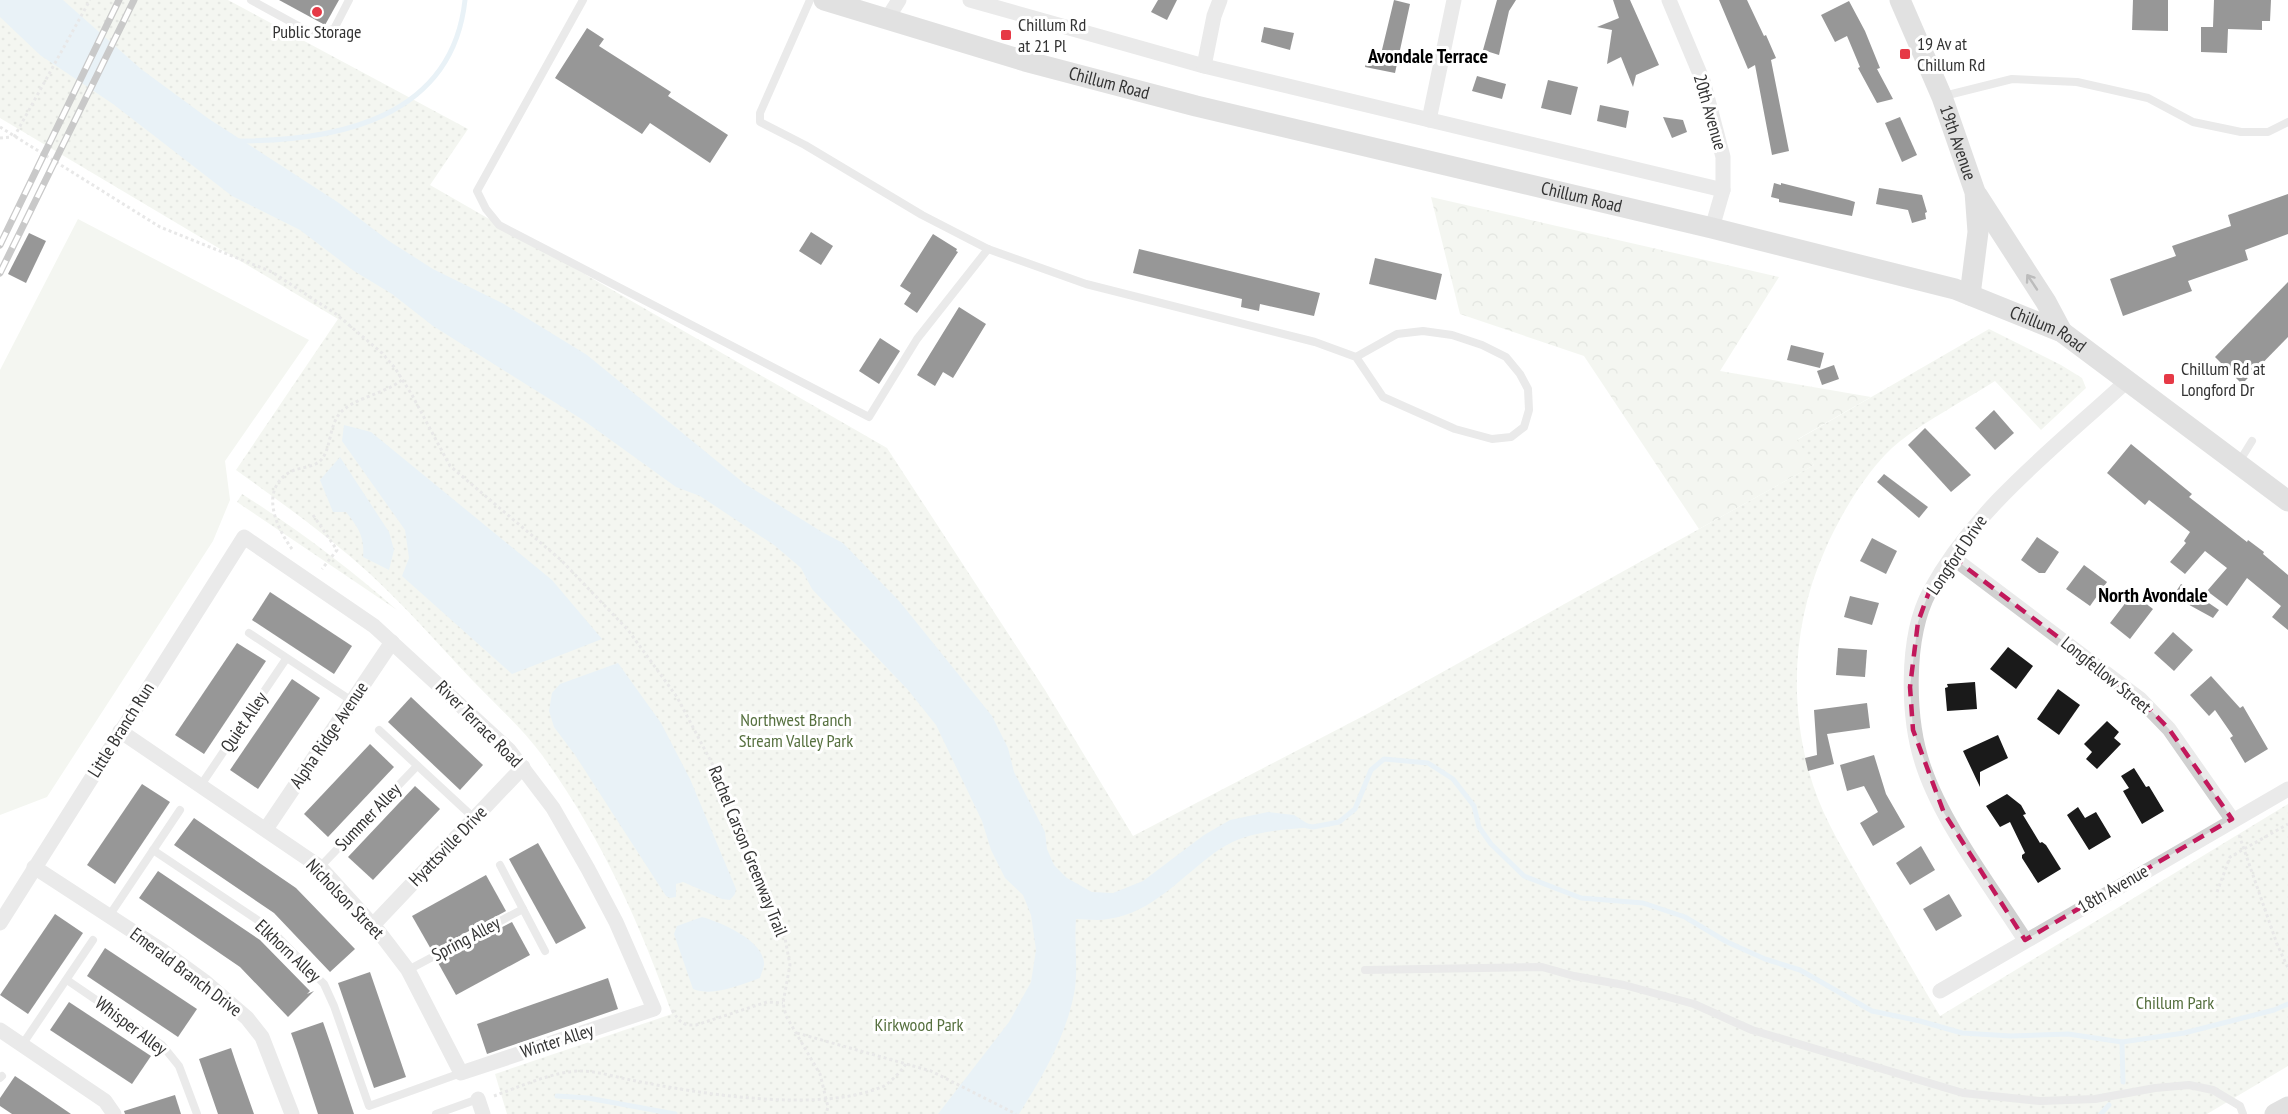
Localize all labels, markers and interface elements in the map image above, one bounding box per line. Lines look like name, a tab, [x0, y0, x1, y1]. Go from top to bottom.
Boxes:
marker: Public Storage	[310, 5, 324, 19]
place label: Chillum Rd at 21 Pl	[1018, 13, 1086, 57]
place label: Public Storage	[273, 20, 361, 43]
marker: Chillum Rd at 21 Pl	[999, 28, 1013, 42]
place label: 19 Av at Chillum Rd	[1917, 32, 1985, 76]
district label: Avondale Terrace	[1367, 43, 1488, 69]
marker: 19 Av at Chillum Rd	[1898, 47, 1912, 61]
street label: Chillum Road	[1066, 61, 1152, 104]
street label: 20th Avenue	[1689, 71, 1732, 152]
street label: 19th Avenue	[1935, 102, 1982, 183]
street label: Chillum Road	[1539, 176, 1624, 217]
one-way arrow	[2026, 274, 2038, 290]
street label: Chillum Road	[2007, 300, 2091, 357]
place label: Chillum Rd at Longford Dr	[2181, 357, 2265, 401]
marker: Chillum Rd at Longford Dr	[2162, 372, 2176, 386]
street label: Longford Drive	[1921, 510, 1992, 599]
district label: North Avondale	[2098, 582, 2208, 608]
street label: Longfellow Street	[2057, 631, 2156, 718]
street label: River Terrace Road	[431, 675, 528, 772]
street label: Alpha Ridge Avenue	[284, 677, 373, 793]
street label: Little Branch Run	[82, 678, 159, 782]
street label: Quiet Alley	[215, 687, 272, 756]
park label: Northwest Branch Stream Valley Park	[739, 708, 853, 752]
street label: Rachel Carson Greenway Trail	[704, 762, 793, 940]
street label: Summer Alley	[330, 778, 406, 855]
street label: Hyattsville Drive	[404, 801, 492, 891]
street label: Nicholson Street	[301, 854, 389, 944]
street label: 18th Avenue	[2073, 859, 2152, 918]
street label: Spring Alley	[428, 911, 504, 966]
street label: Elkhorn Alley	[251, 914, 326, 987]
street label: Emerald Branch Drive	[126, 922, 247, 1021]
street label: Whisper Alley	[91, 991, 172, 1060]
park label: Chillum Park	[2136, 991, 2214, 1014]
park label: Kirkwood Park	[874, 1013, 964, 1036]
street label: Winter Alley	[518, 1018, 596, 1063]

